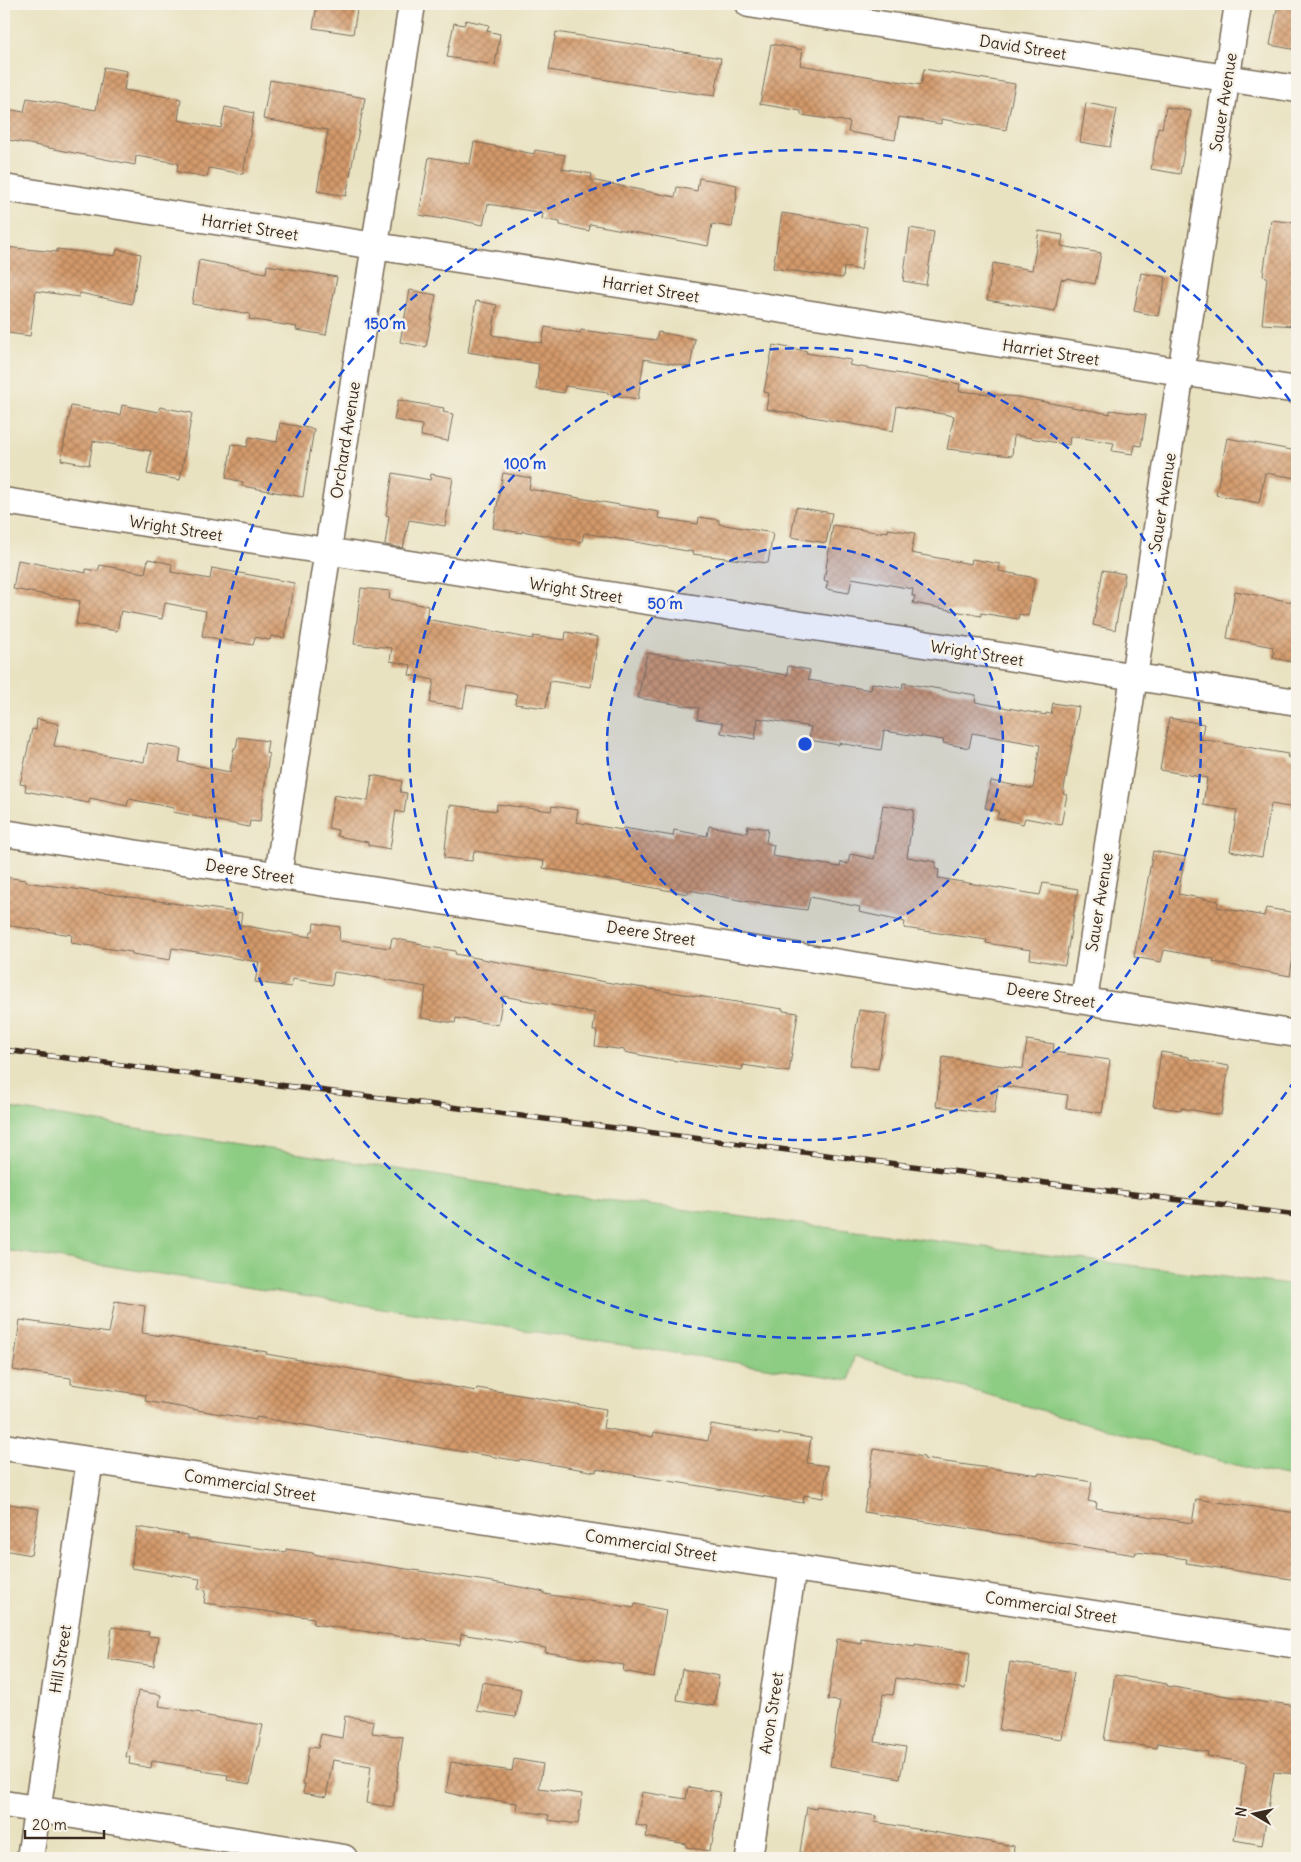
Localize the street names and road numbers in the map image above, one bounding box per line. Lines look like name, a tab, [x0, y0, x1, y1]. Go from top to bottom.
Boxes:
street label: David Street	[978, 30, 1068, 64]
street label: Sauer Avenue	[1205, 51, 1241, 153]
street label: Harriet Street	[200, 209, 300, 245]
street label: Harriet Street	[601, 271, 701, 307]
street label: Harriet Street	[1001, 334, 1101, 370]
street label: Orchard Avenue	[326, 380, 364, 500]
street label: Sauer Avenue	[1144, 451, 1180, 553]
street label: Wright Street	[128, 511, 225, 545]
street label: Wright Street	[528, 573, 625, 607]
street label: Wright Street	[929, 636, 1026, 670]
street label: Sauer Avenue	[1081, 851, 1117, 953]
street label: Deere Street	[204, 854, 296, 888]
street label: Deere Street	[605, 916, 697, 950]
street label: Deere Street	[1005, 978, 1097, 1012]
street label: Commercial Street	[183, 1465, 318, 1505]
street label: Commercial Street	[584, 1525, 719, 1565]
street label: Commercial Street	[984, 1587, 1119, 1627]
street label: Hill Street	[45, 1623, 75, 1695]
street label: Avon Street	[755, 1670, 787, 1755]

